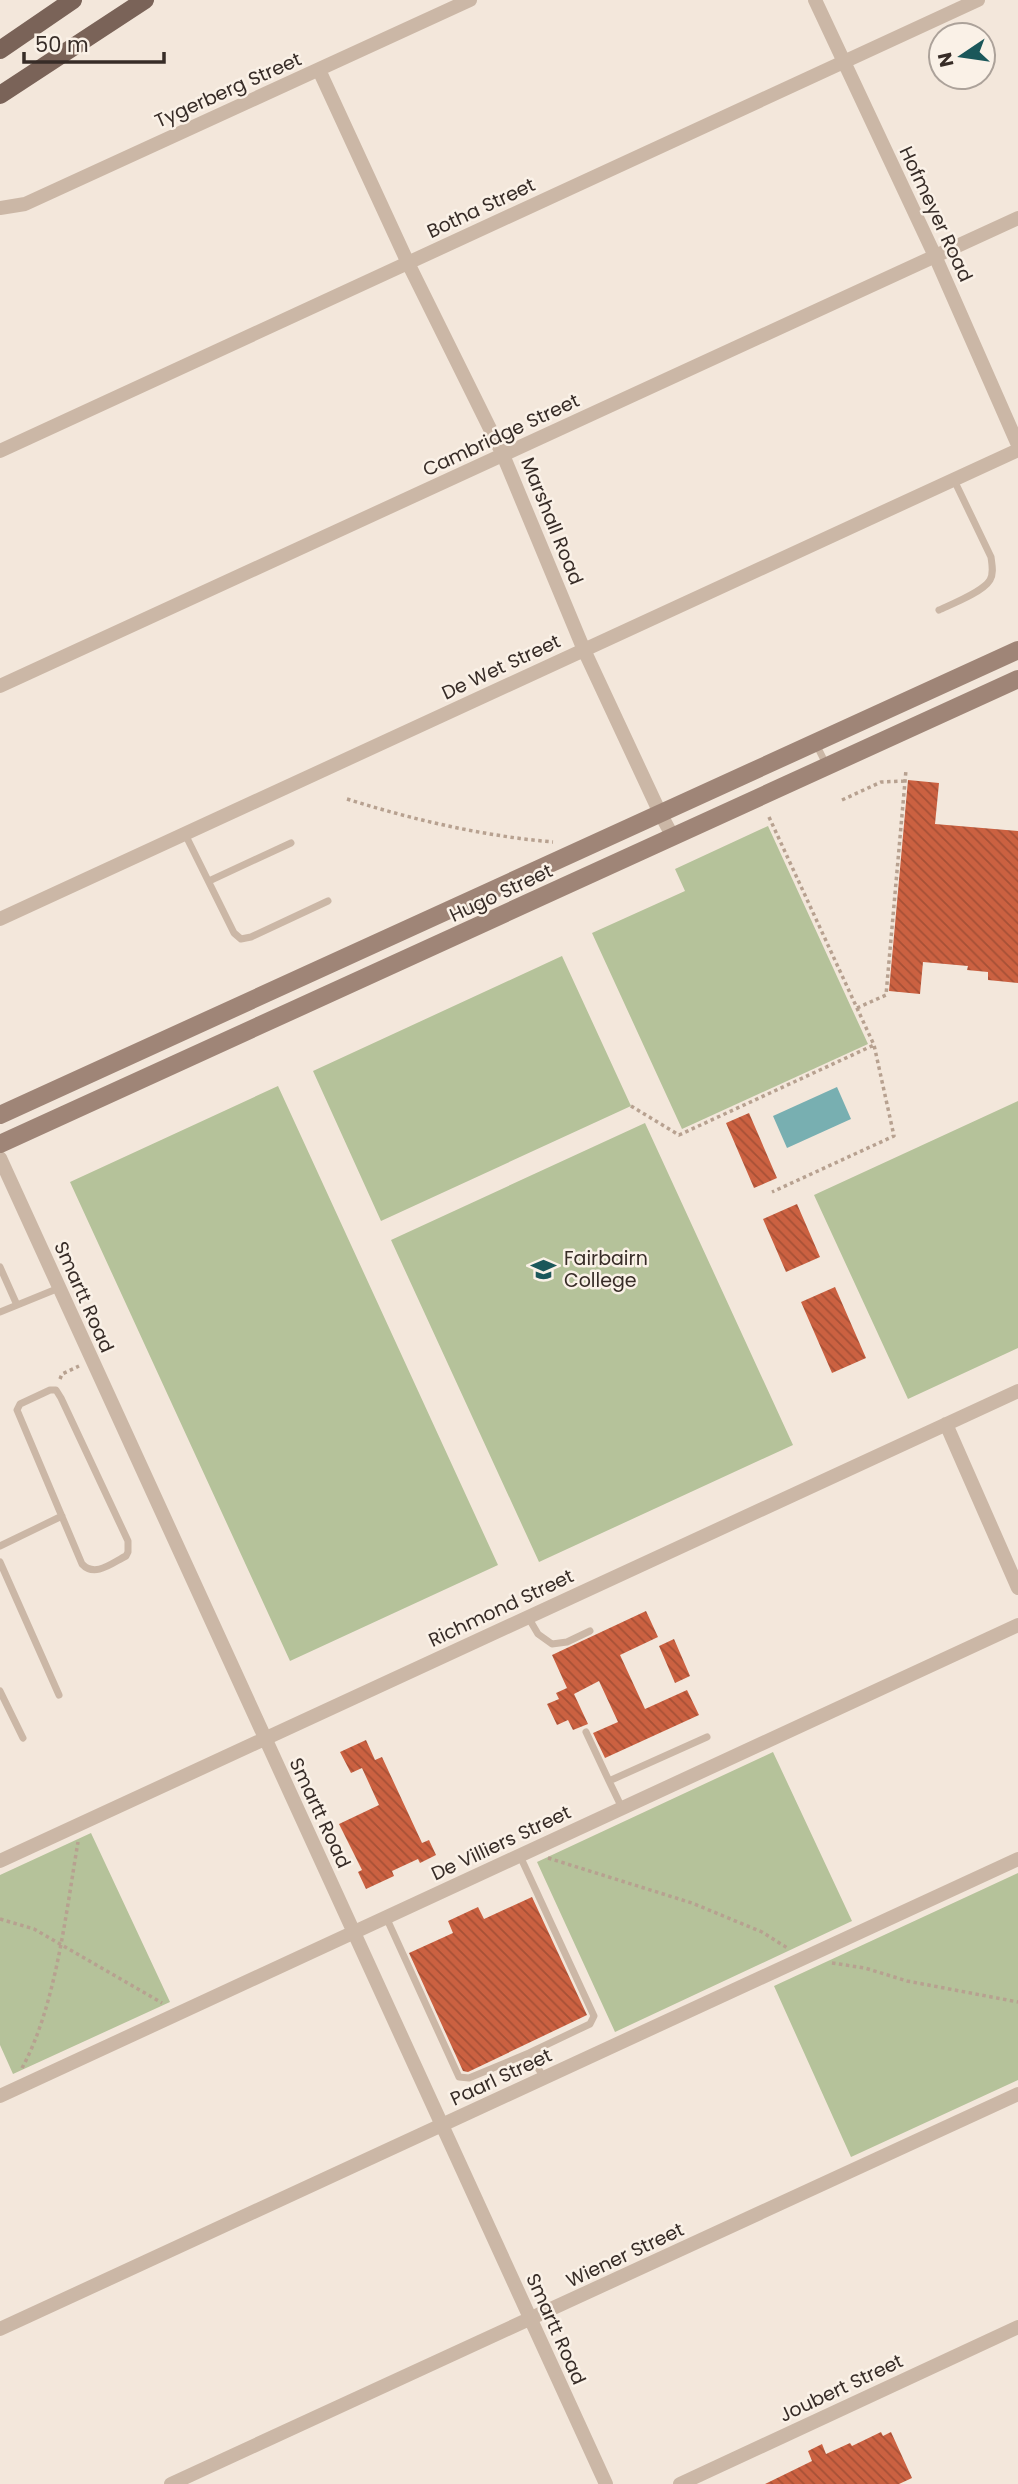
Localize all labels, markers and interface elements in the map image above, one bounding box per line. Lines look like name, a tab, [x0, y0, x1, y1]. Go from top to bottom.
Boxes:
scale bar	[24, 21, 164, 65]
north arrow	[927, 21, 997, 91]
text: 50 m	[35, 30, 89, 59]
street label: Tygerberg Street	[150, 46, 306, 134]
text: N	[931, 50, 961, 70]
street label: Hofmeyer Road	[893, 142, 979, 286]
street label: Botha Street	[423, 171, 540, 245]
street label: Cambridge Street	[418, 387, 584, 483]
street label: Marshall Road	[514, 453, 590, 589]
street label: De Wet Street	[437, 628, 565, 706]
street label: Hugo Street	[445, 857, 557, 929]
street label: Smartt Road	[47, 1237, 121, 1357]
place label: Fairbairn College	[564, 1245, 648, 1294]
school or university icon: Fairbairn College	[530, 1255, 558, 1283]
street label: Richmond Street	[424, 1562, 578, 1653]
street label: Smartt Road	[283, 1753, 357, 1873]
street label: De Villiers Street	[427, 1799, 575, 1887]
street label: Paarl Street	[446, 2042, 556, 2112]
street label: Wiener Street	[562, 2216, 688, 2294]
street label: Smartt Road	[519, 2269, 593, 2389]
street label: Joubert Street	[775, 2347, 907, 2428]

